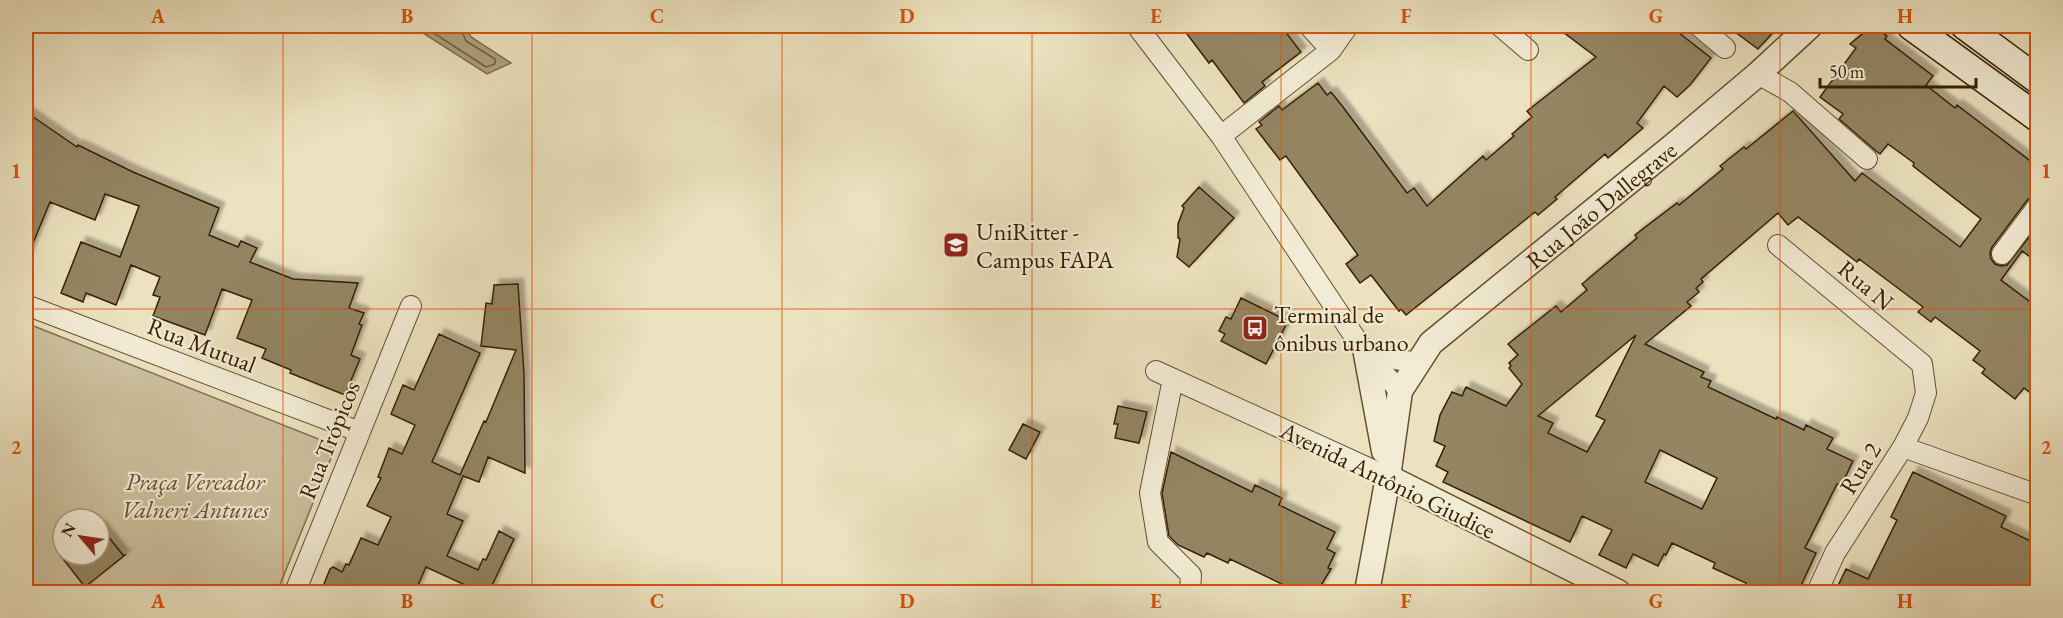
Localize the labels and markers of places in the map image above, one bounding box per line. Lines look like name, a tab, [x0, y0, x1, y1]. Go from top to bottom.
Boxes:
place label: UniRitter - Campus FAPA	[976, 216, 1114, 275]
school or university icon: UniRitter - Campus FAPA	[941, 230, 971, 260]
place label: Terminal de ônibus urbano	[1274, 299, 1409, 358]
bus stop icon: Terminal de ônibus urbano	[1240, 313, 1270, 343]

